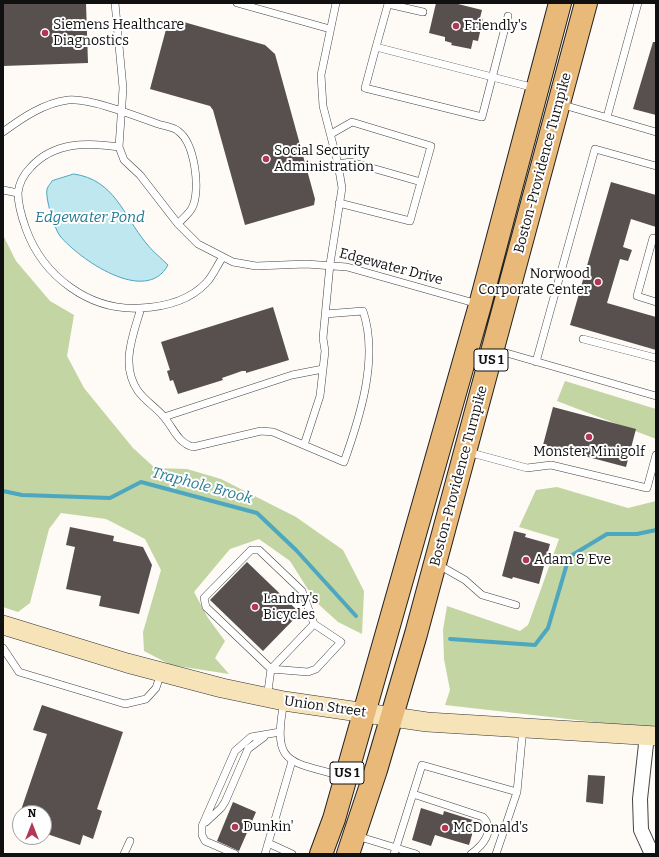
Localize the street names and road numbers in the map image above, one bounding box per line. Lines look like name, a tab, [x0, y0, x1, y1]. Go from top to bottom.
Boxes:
street label: Boston-Providence Turnpike	[511, 71, 575, 255]
street label: Edgewater Drive	[337, 245, 445, 289]
road number: US 1	[474, 349, 508, 371]
street label: Boston-Providence Turnpike	[427, 384, 491, 568]
street label: Union Street	[283, 693, 367, 721]
road number: US 1	[330, 762, 364, 784]

